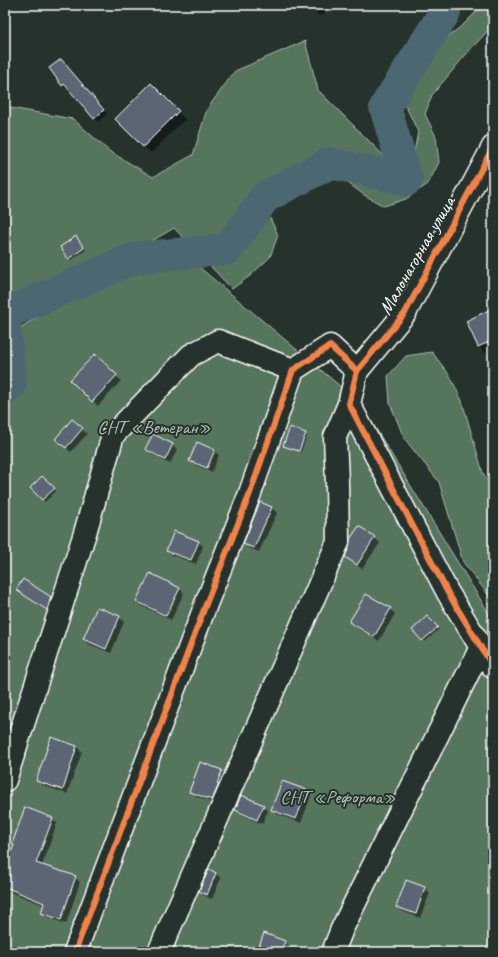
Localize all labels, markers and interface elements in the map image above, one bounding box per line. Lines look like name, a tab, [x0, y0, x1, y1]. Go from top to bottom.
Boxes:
street label: Малонагорная улица	[373, 190, 462, 319]
park label: СНТ «Ветеран»	[97, 415, 211, 439]
park label: СНТ «Реформа»	[280, 785, 396, 809]

